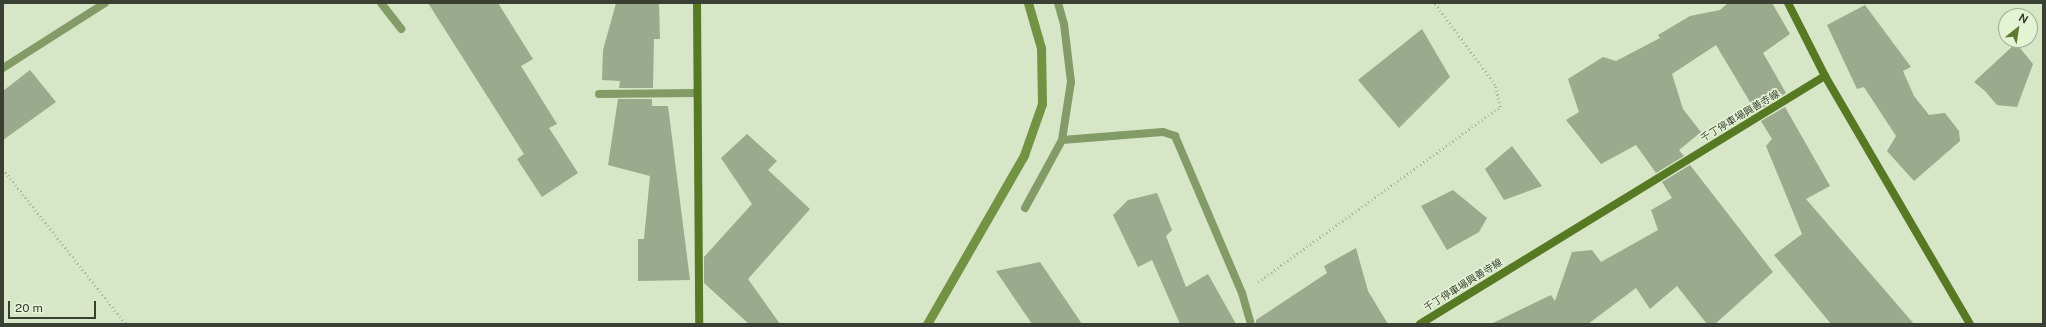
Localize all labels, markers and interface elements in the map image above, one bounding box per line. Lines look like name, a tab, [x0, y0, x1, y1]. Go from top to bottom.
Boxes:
north arrow	[1998, 8, 2038, 48]
text: N	[2017, 11, 2030, 26]
street label: 千丁停車場興善寺線	[1698, 88, 1782, 144]
street label: 千丁停車場興善寺線	[1422, 256, 1504, 314]
scale bar	[10, 293, 98, 319]
text: 20 m	[15, 301, 43, 315]

